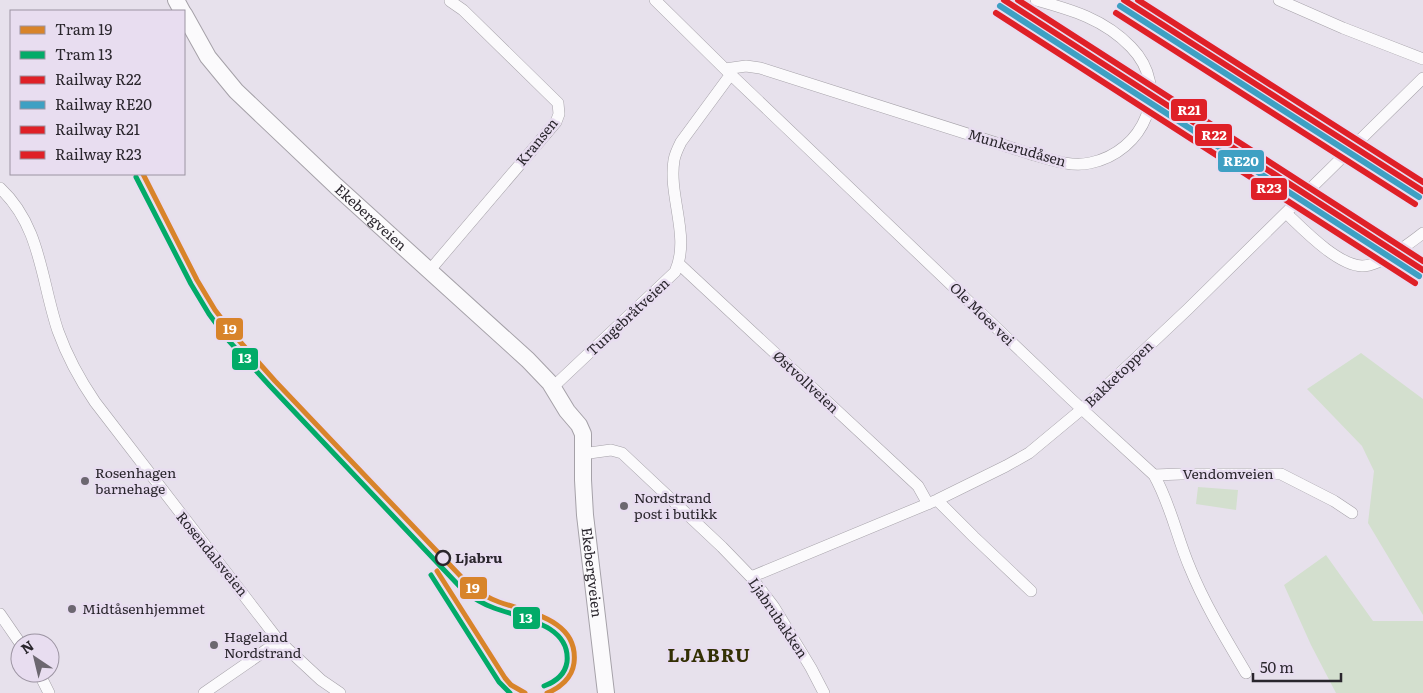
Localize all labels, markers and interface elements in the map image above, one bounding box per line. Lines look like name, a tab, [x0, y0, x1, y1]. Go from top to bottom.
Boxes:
legend	[10, 10, 185, 175]
text: Tram 19	[55, 17, 112, 40]
text: Tram 13	[55, 42, 113, 65]
text: Railway R22	[55, 67, 142, 90]
text: Railway RE20	[55, 92, 152, 115]
line badge: R21	[1170, 98, 1208, 122]
text: R21	[1177, 99, 1201, 119]
street label: Kransen	[511, 113, 562, 170]
text: Railway R21	[55, 117, 140, 140]
street label: Munkerudåsen	[966, 123, 1069, 171]
line badge: R22	[1194, 123, 1233, 147]
text: R22	[1201, 124, 1227, 144]
text: Railway R23	[55, 142, 142, 165]
line badge: RE20	[1217, 149, 1265, 173]
text: RE20	[1223, 150, 1259, 170]
line badge: R23	[1250, 177, 1288, 201]
text: R23	[1256, 177, 1282, 197]
street label: Ekebergveien	[331, 179, 412, 254]
street label: Tungebråtveien	[582, 273, 673, 360]
street label: Ole Moes vei	[946, 277, 1020, 350]
line badge: 19	[215, 317, 244, 341]
text: 19	[223, 318, 237, 338]
street label: Bakketoppen	[1080, 336, 1157, 411]
street label: Østvollveien	[769, 345, 844, 417]
line badge: 13	[231, 347, 259, 371]
text: 13	[238, 347, 252, 367]
place label: Rosenhagen barnehage	[95, 462, 176, 498]
street label: Vendomveien	[1182, 463, 1274, 483]
marker: Rosenhagen barnehage	[79, 475, 91, 487]
place label: Nordstrand post i butikk	[634, 487, 717, 523]
marker: Nordstrand post i butikk	[618, 500, 630, 512]
street label: Rosendalsveien	[172, 507, 253, 600]
street label: Ekebergveien	[578, 526, 608, 618]
place label: Ljabru	[455, 547, 503, 567]
marker: Ljabru	[435, 550, 451, 566]
street label: Ljabrubakken	[745, 573, 813, 662]
line badge: 19	[459, 576, 488, 600]
text: 19	[466, 577, 480, 597]
place label: Midtåsenhjemmet	[82, 598, 205, 618]
marker: Midtåsenhjemmet	[66, 603, 78, 615]
line badge: 13	[512, 606, 541, 630]
text: 13	[519, 607, 533, 627]
place label: Hageland Nordstrand	[224, 626, 302, 662]
north arrow	[10, 633, 60, 683]
text: N	[16, 635, 38, 658]
marker: Hageland Nordstrand	[208, 639, 220, 651]
district label: LJABRU	[667, 640, 751, 668]
scale bar	[1253, 650, 1340, 682]
text: 50 m	[1260, 655, 1294, 678]

